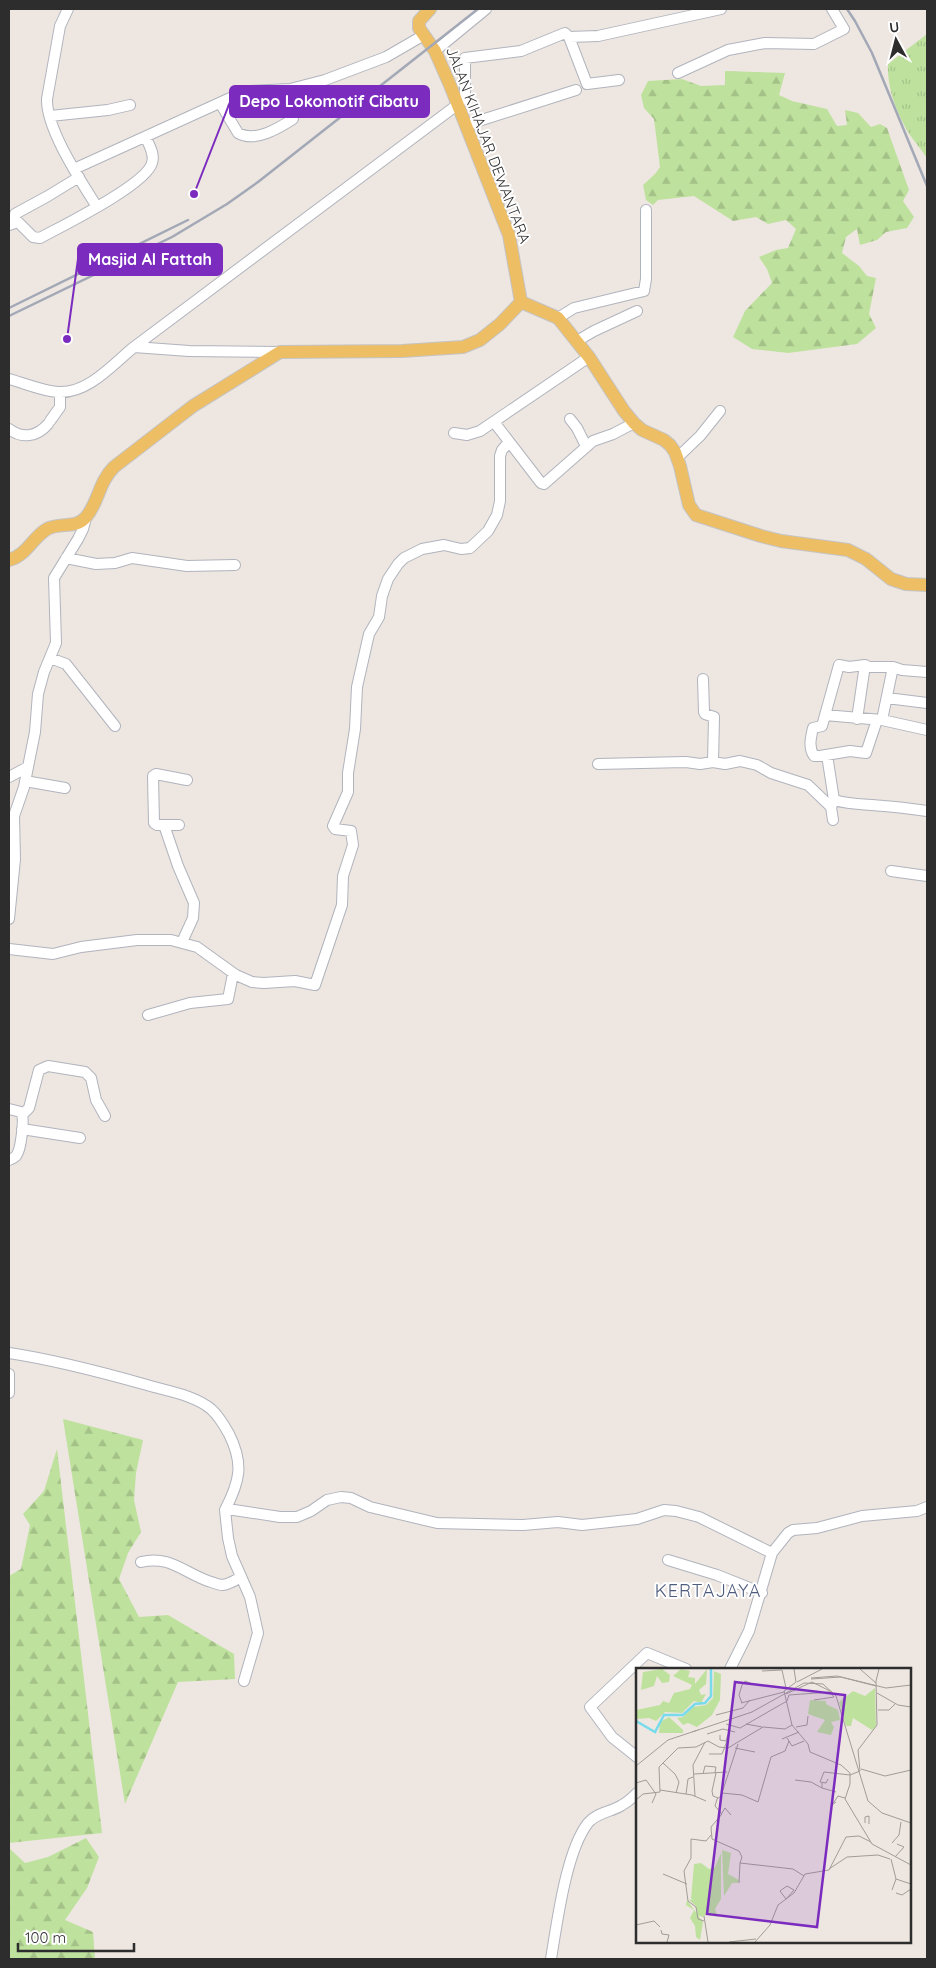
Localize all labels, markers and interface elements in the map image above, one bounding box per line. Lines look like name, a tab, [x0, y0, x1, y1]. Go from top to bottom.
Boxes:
north arrow	[871, 15, 921, 65]
text: U	[888, 18, 900, 37]
street label: JALAN KIHAJAR DEWANTARA	[442, 44, 535, 246]
callout: Depo Lokomotif Cibatu	[230, 86, 429, 117]
text: Depo Lokomotif Cibatu	[239, 91, 419, 111]
callout: Masjid Al Fattah	[78, 244, 222, 275]
text: Masjid Al Fattah	[88, 249, 212, 269]
district label: KERTAJAYA	[655, 1579, 761, 1602]
inset map	[636, 1668, 911, 1943]
scale bar	[18, 1920, 134, 1952]
text: 100 m	[25, 1928, 66, 1947]

